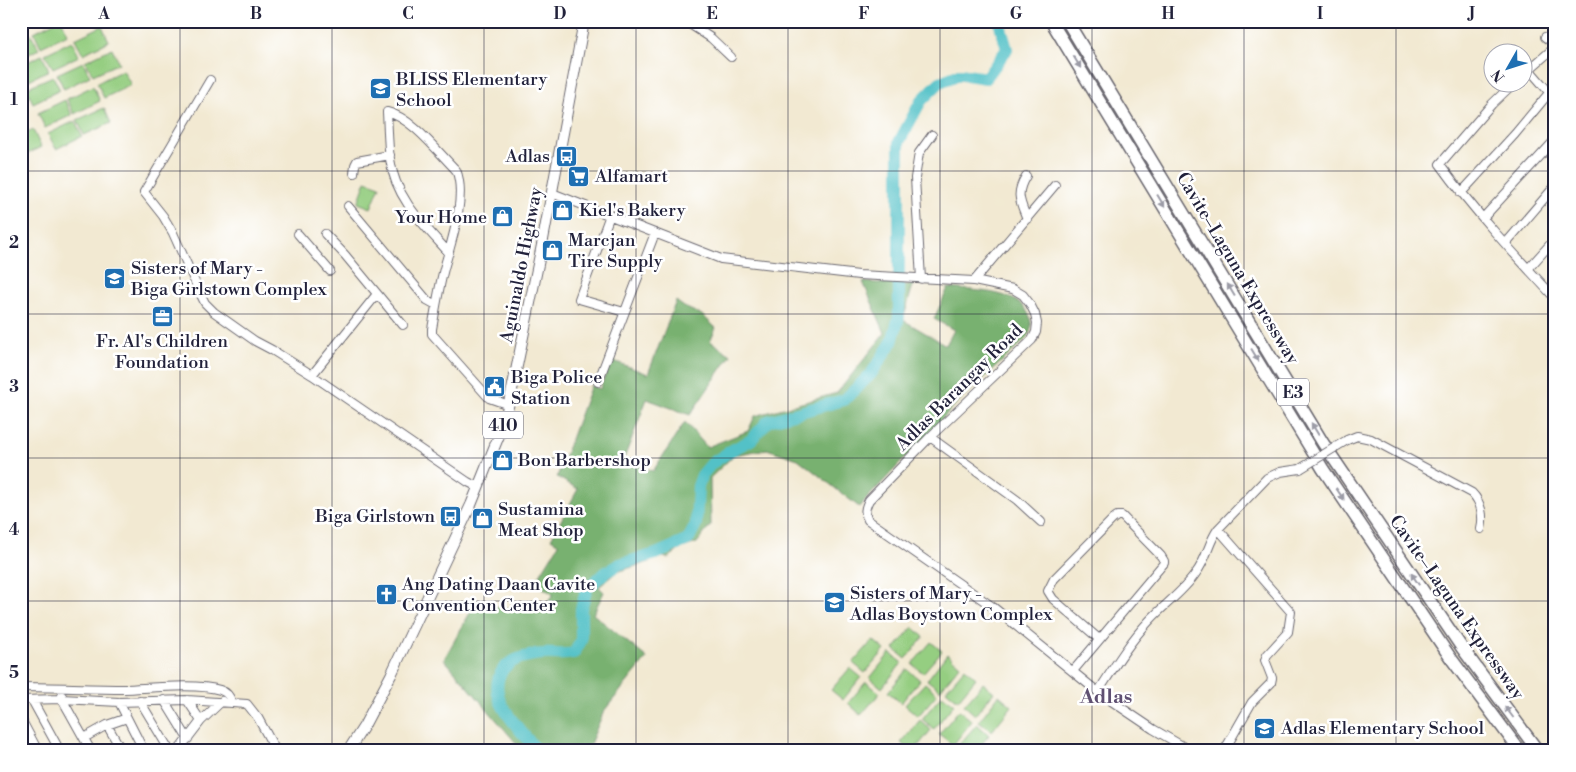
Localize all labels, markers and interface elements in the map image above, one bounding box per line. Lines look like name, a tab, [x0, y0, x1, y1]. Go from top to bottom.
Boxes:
text: A	[97, 4, 110, 24]
text: B	[250, 4, 262, 24]
text: C	[402, 4, 414, 24]
text: D	[554, 4, 567, 24]
text: E	[706, 4, 718, 24]
text: F	[858, 4, 870, 24]
text: G	[1010, 4, 1023, 24]
text: H	[1161, 4, 1175, 24]
text: I	[1317, 4, 1323, 24]
text: J	[1467, 4, 1475, 24]
north arrow	[1484, 42, 1534, 92]
one-way arrow	[1073, 56, 1082, 69]
text: N	[1488, 66, 1509, 86]
place label: BLISS Elementary School	[395, 68, 548, 112]
school or university icon: BLISS Elementary School	[368, 77, 392, 101]
text: 1	[10, 90, 18, 110]
bus stop icon: Adlas	[554, 144, 578, 168]
place label: Adlas	[504, 145, 550, 168]
supermarket icon: Alfamart	[567, 164, 591, 188]
place label: Alfamart	[594, 165, 668, 188]
street label: Cavite–Laguna Expressway	[1171, 168, 1304, 369]
street label: Aguinaldo Highway	[495, 185, 548, 346]
one-way arrow	[1157, 195, 1166, 208]
shop icon: Kiel's Bakery	[551, 198, 575, 222]
place label: Kiel's Bakery	[579, 199, 686, 222]
shop icon: Your Home	[491, 205, 515, 229]
place label: Your Home	[394, 206, 487, 229]
place label: Marcjan Tire Supply	[568, 229, 663, 273]
text: 2	[9, 233, 19, 253]
shop icon: Marcjan Tire Supply	[540, 238, 564, 262]
place label: Sisters of Mary - Biga Girlstown Complex	[130, 257, 327, 301]
school or university icon: Sisters of Mary - Biga Girlstown Complex	[103, 266, 127, 290]
one-way arrow	[1226, 284, 1235, 297]
office icon: Fr. Al's Children Foundation	[150, 304, 174, 328]
street label: Adlas Barangay Road	[890, 319, 1028, 456]
place label: Fr. Al's Children Foundation	[96, 330, 228, 374]
one-way arrow	[1250, 349, 1259, 362]
place label: Biga Police Station	[510, 366, 602, 410]
public building icon: Biga Police Station	[483, 375, 507, 399]
text: 3	[9, 377, 19, 397]
road number: E3	[1277, 378, 1309, 406]
road number: 410	[483, 412, 523, 438]
one-way arrow	[1310, 423, 1319, 436]
shop icon: Bon Barbershop	[490, 448, 514, 472]
place label: Bon Barbershop	[517, 449, 651, 472]
one-way arrow	[1335, 487, 1345, 500]
place label: Sustamina Meat Shop	[498, 498, 585, 542]
bus stop icon: Biga Girlstown	[439, 504, 463, 528]
place label: Biga Girlstown	[314, 505, 435, 528]
shop icon: Sustamina Meat Shop	[470, 507, 494, 531]
street label: Cavite–Laguna Expressway	[1384, 511, 1529, 704]
text: 4	[9, 520, 20, 540]
one-way arrow	[1410, 572, 1420, 586]
place label: Ang Dating Daan Cavite Convention Center	[401, 573, 595, 617]
church icon: Ang Dating Daan Cavite Convention Center	[374, 582, 398, 606]
place label: Sisters of Mary - Adlas Boystown Complex	[849, 582, 1053, 626]
school or university icon: Sisters of Mary - Adlas Boystown Complex	[822, 591, 846, 615]
text: 5	[9, 663, 19, 683]
district label: Adlas	[1079, 685, 1132, 710]
one-way arrow	[1503, 706, 1514, 719]
school or university icon: Adlas Elementary School	[1253, 716, 1277, 740]
place label: Adlas Elementary School	[1280, 717, 1485, 740]

